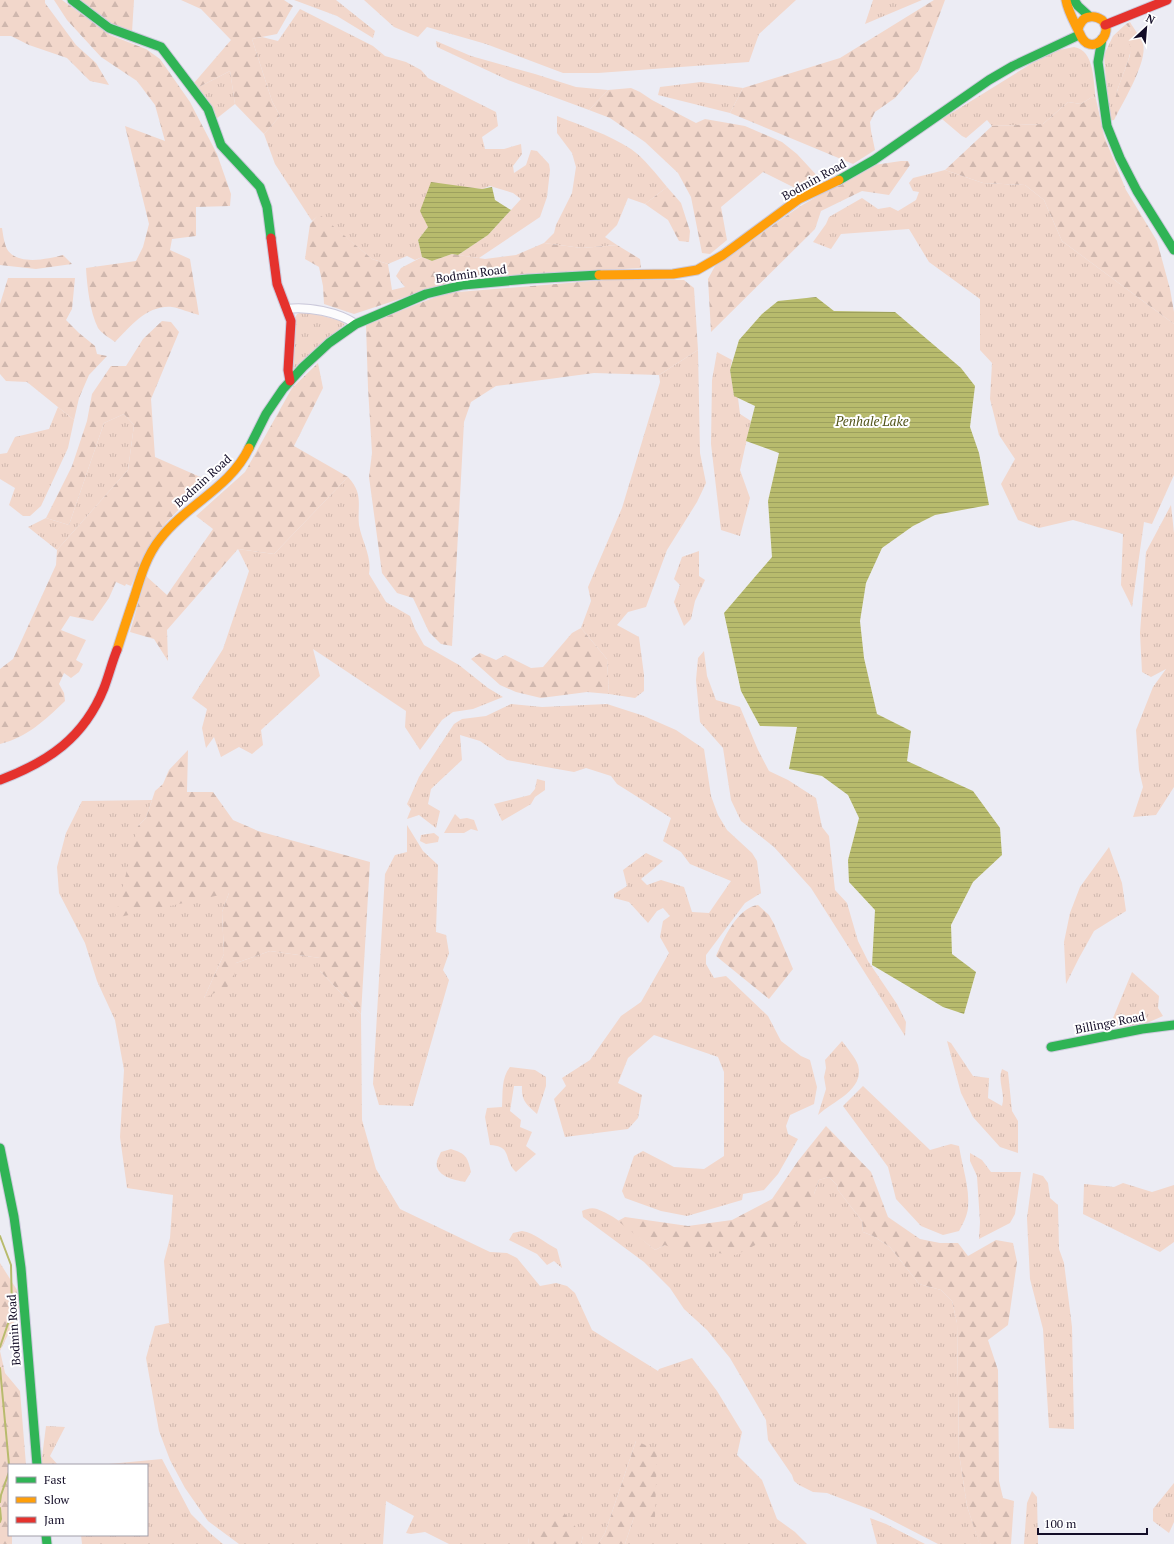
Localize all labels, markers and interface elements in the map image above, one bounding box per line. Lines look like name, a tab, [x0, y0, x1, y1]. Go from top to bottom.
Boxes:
north arrow	[1126, 8, 1166, 48]
text: N	[1144, 11, 1158, 27]
street label: Bodmin Road	[779, 156, 849, 203]
street label: Bodmin Road	[435, 261, 508, 286]
water label: Penhale Lake	[834, 412, 909, 430]
street label: Bodmin Road	[171, 451, 234, 510]
street label: Billinge Road	[1074, 1008, 1147, 1037]
street label: Bodmin Road	[4, 1294, 23, 1366]
legend	[8, 1464, 148, 1536]
text: Fast	[44, 1472, 67, 1487]
text: Slow	[44, 1492, 70, 1507]
scale bar	[1038, 1510, 1147, 1536]
text: Jam	[44, 1512, 65, 1527]
text: 100 m	[1044, 1516, 1077, 1531]

